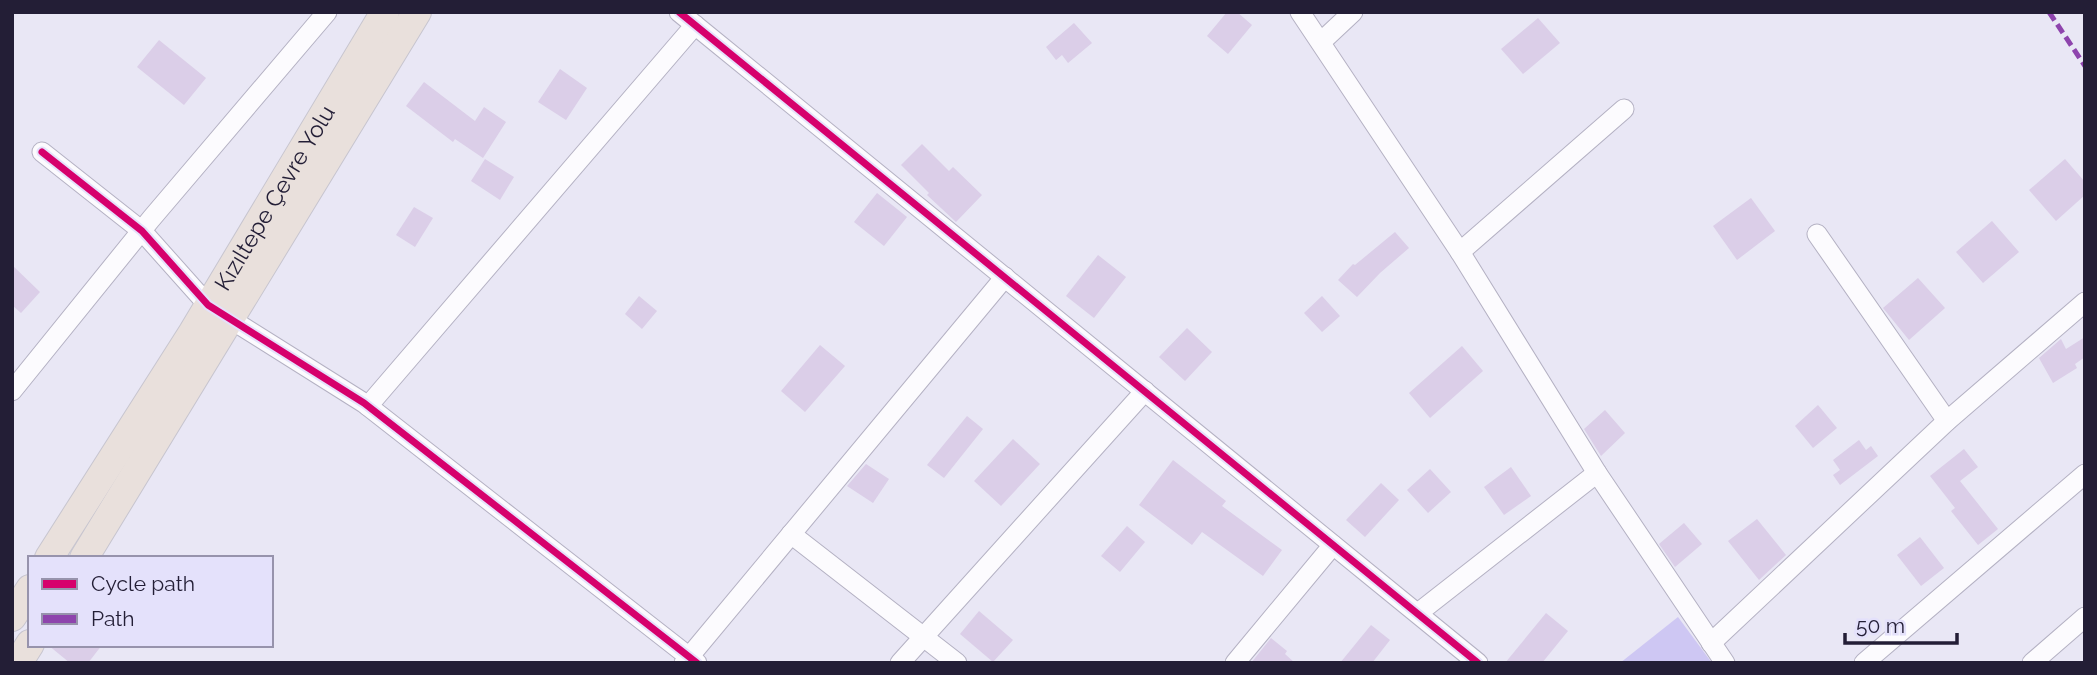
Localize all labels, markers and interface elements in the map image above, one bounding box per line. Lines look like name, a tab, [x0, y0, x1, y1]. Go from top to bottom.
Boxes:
street label: Kızıltepe Çevre Yolu	[208, 100, 340, 295]
legend	[28, 556, 273, 647]
text: Cycle path	[91, 571, 195, 596]
scale bar	[1845, 602, 1957, 646]
text: Path	[91, 606, 135, 631]
text: 50 m	[1856, 613, 1905, 638]

